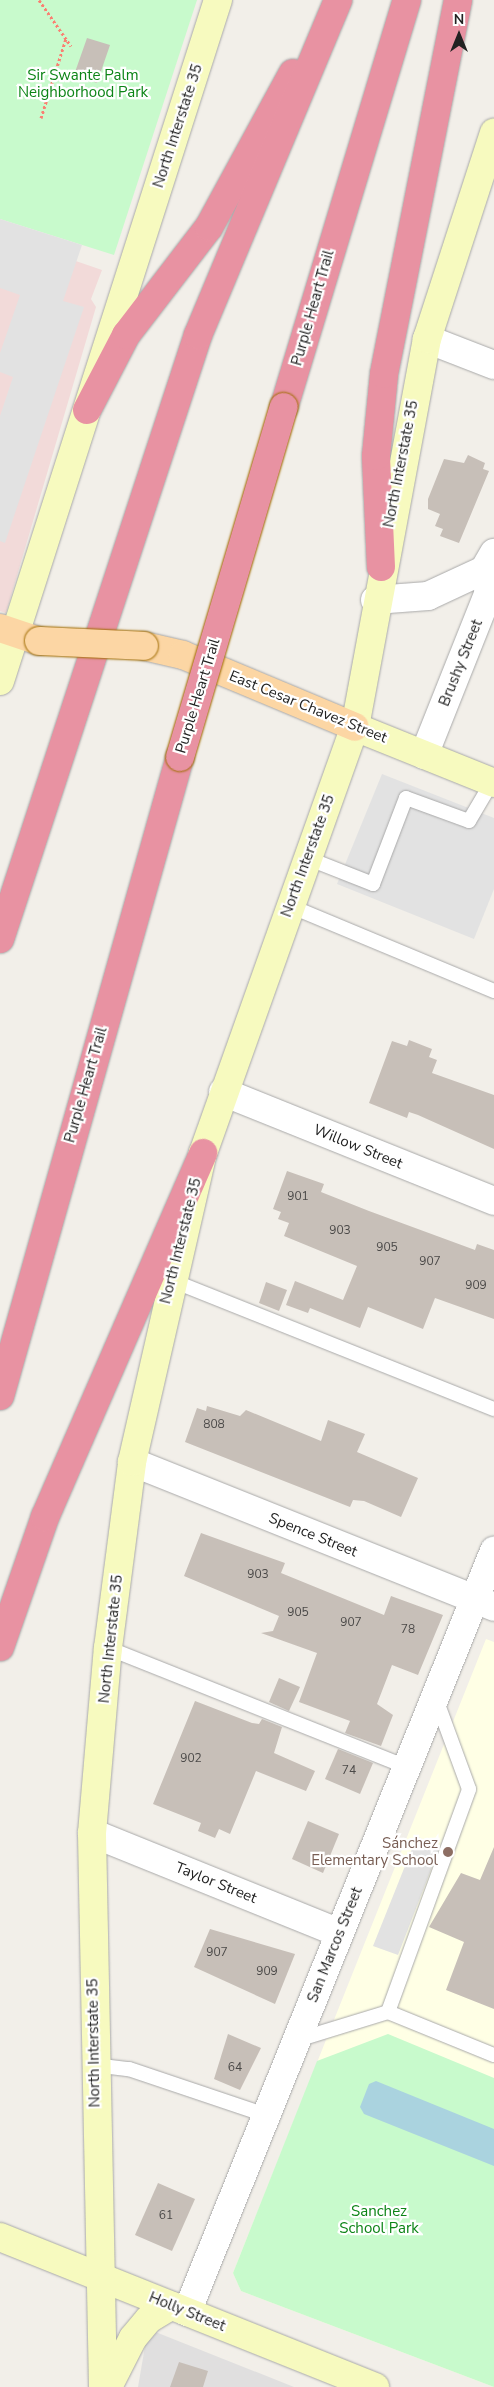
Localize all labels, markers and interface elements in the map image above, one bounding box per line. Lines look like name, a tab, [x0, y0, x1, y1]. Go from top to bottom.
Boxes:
north arrow	[434, 10, 484, 60]
text: N	[454, 10, 464, 29]
street label: North Interstate 35	[150, 62, 206, 190]
park label: Sir Swante Palm Neighborhood Park	[18, 66, 148, 101]
street label: Purple Heart Trail	[288, 248, 338, 368]
street label: North Interstate 35	[380, 399, 422, 529]
street label: Brushy Street	[435, 617, 487, 709]
street label: Purple Heart Trail	[172, 636, 224, 756]
street label: East Cesar Chavez Street	[226, 667, 390, 747]
street label: North Interstate 35	[277, 792, 339, 920]
street label: Purple Heart Trail	[61, 1025, 111, 1145]
street label: Willow Street	[311, 1121, 405, 1173]
street label: North Interstate 35	[157, 1176, 205, 1306]
house number: 901	[287, 1190, 309, 1204]
house number: 903	[329, 1224, 351, 1238]
house number: 905	[376, 1241, 398, 1255]
house number: 907	[419, 1255, 441, 1269]
house number: 909	[465, 1279, 487, 1293]
house number: 808	[203, 1418, 225, 1432]
street label: Spence Street	[266, 1509, 360, 1561]
house number: 903	[247, 1568, 269, 1582]
street label: North Interstate 35	[95, 1574, 127, 1704]
house number: 905	[287, 1606, 309, 1620]
house number: 907	[340, 1616, 362, 1630]
house number: 78	[401, 1623, 415, 1637]
house number: 902	[180, 1752, 202, 1766]
house number: 74	[342, 1764, 356, 1778]
place label: Sánchez Elementary School	[311, 1834, 438, 1869]
marker: Sánchez Elementary School	[442, 1846, 454, 1858]
street label: Taylor Street	[173, 1858, 259, 1908]
street label: San Marcos Street	[304, 1885, 366, 2005]
house number: 907	[206, 1946, 228, 1960]
house number: 909	[256, 1965, 278, 1979]
street label: North Interstate 35	[84, 1978, 104, 2108]
house number: 64	[228, 2061, 242, 2075]
park label: Sanchez School Park	[339, 2202, 419, 2237]
house number: 61	[159, 2209, 173, 2223]
street label: Holly Street	[146, 2288, 228, 2336]

